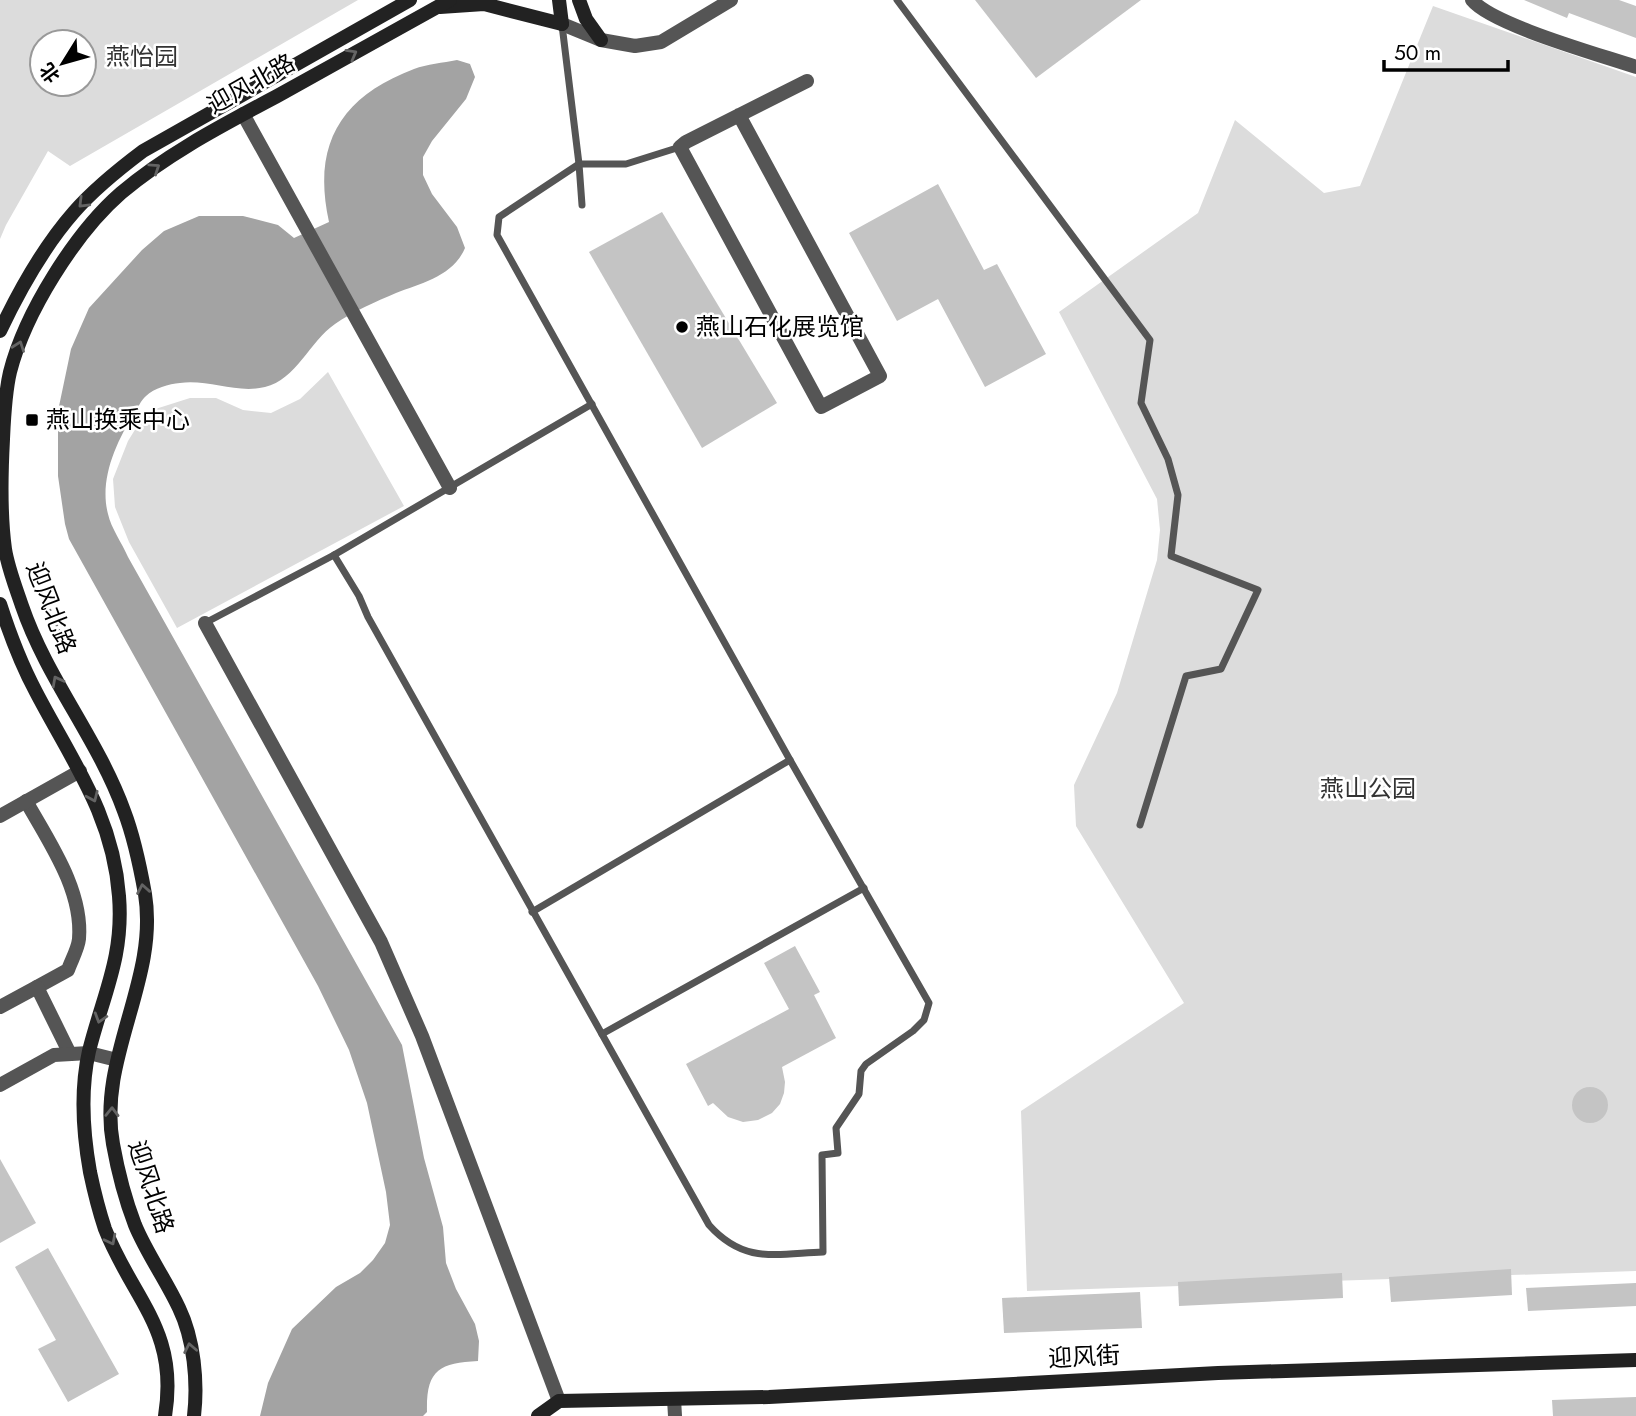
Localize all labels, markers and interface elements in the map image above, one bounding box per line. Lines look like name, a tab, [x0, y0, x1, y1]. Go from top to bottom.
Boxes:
north arrow	[28, 28, 98, 98]
scale bar	[1384, 28, 1508, 72]
text: 50 m	[1394, 38, 1441, 68]
park label: 燕怡园	[106, 39, 178, 74]
street label: 迎风北路	[200, 45, 301, 122]
one-way arrow	[345, 49, 357, 62]
text: 北	[33, 57, 66, 89]
one-way arrow	[147, 164, 160, 176]
one-way arrow	[79, 195, 91, 207]
place label: 燕山石化展览馆	[696, 309, 864, 344]
marker: 燕山石化展览馆	[674, 319, 690, 335]
one-way arrow	[11, 340, 25, 352]
place label: 燕山换乘中心	[46, 402, 190, 437]
marker: 燕山换乘中心	[24, 412, 40, 428]
street label: 迎风北路	[18, 557, 85, 659]
one-way arrow	[51, 676, 65, 688]
park label: 燕山公园	[1320, 771, 1416, 806]
one-way arrow	[85, 790, 99, 802]
one-way arrow	[136, 883, 151, 895]
one-way arrow	[93, 1012, 108, 1024]
one-way arrow	[104, 1107, 119, 1118]
street label: 迎风北路	[120, 1136, 183, 1238]
one-way arrow	[103, 1233, 117, 1245]
street label: 迎风街	[1047, 1337, 1121, 1376]
one-way arrow	[183, 1342, 198, 1354]

